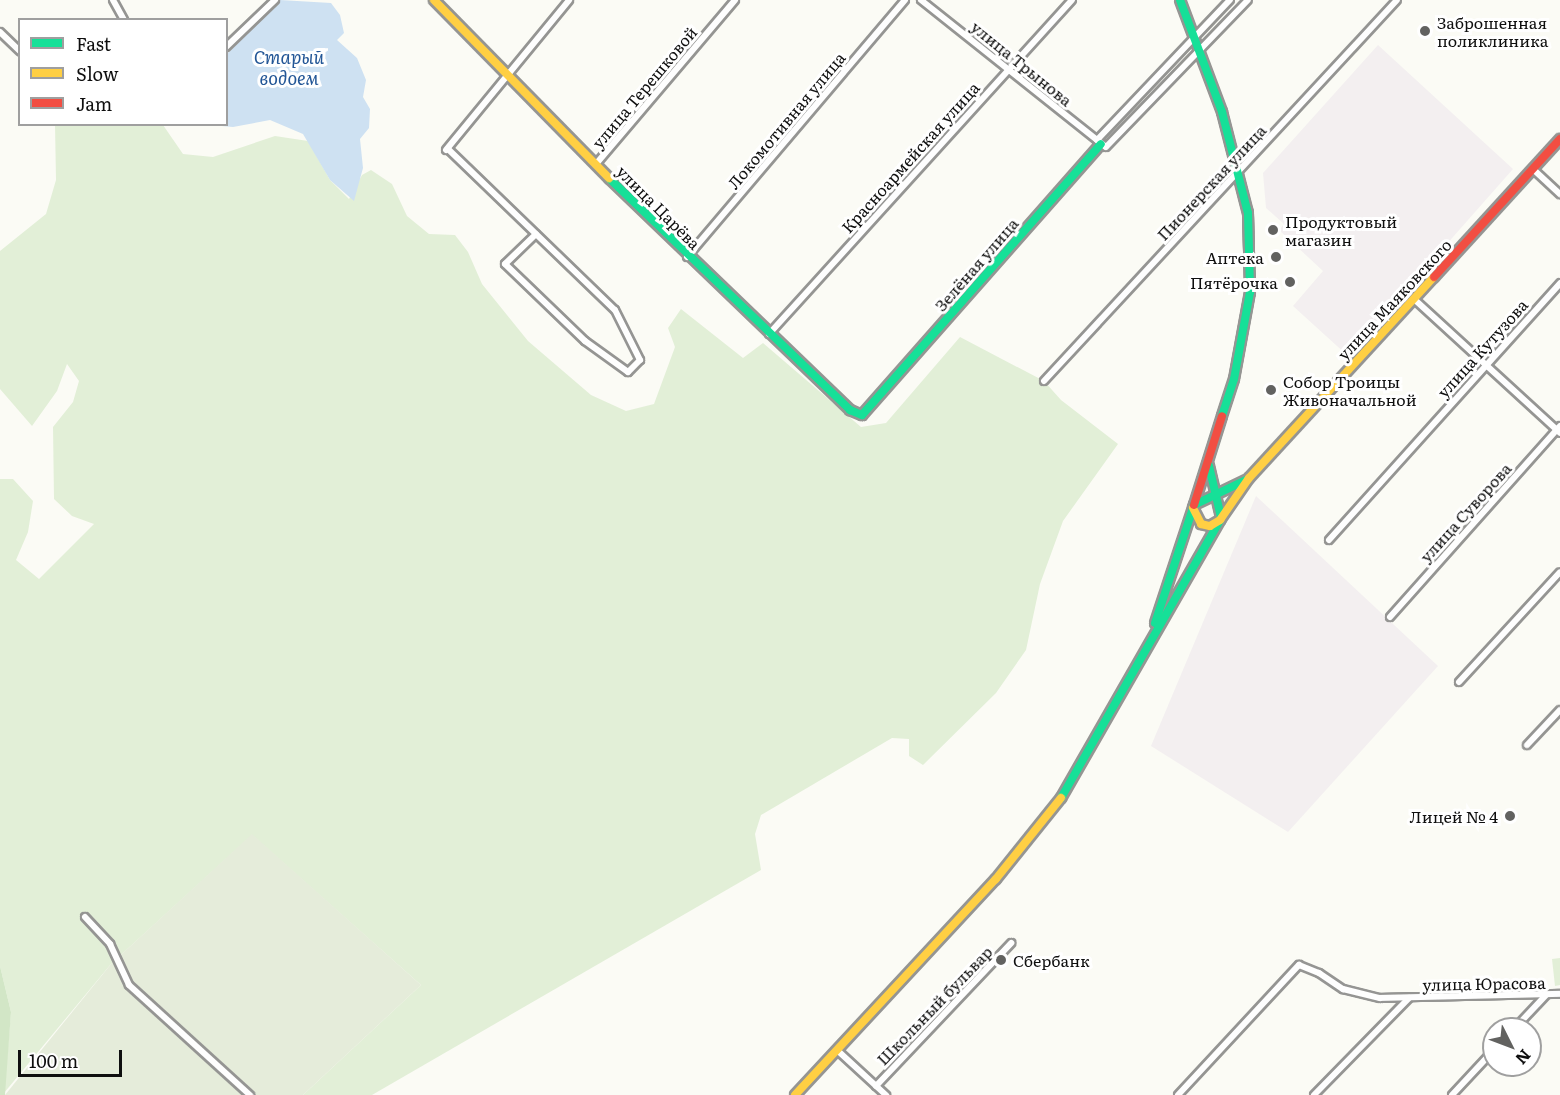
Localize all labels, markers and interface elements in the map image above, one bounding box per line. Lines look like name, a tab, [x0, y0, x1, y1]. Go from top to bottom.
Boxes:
place label: Заброшенная поликлиника	[1437, 12, 1548, 50]
street label: улица Трынова	[968, 16, 1076, 110]
legend	[18, 18, 228, 126]
street label: улица Терешковой	[587, 22, 701, 152]
marker: Заброшенная поликлиника	[1418, 24, 1432, 38]
text: Fast	[76, 30, 111, 57]
water label: Старый водоем	[254, 47, 324, 90]
street label: Локомотивная улица	[723, 48, 849, 192]
text: Slow	[76, 60, 118, 87]
street label: Красноармейская улица	[837, 78, 983, 236]
text: Jam	[76, 90, 112, 117]
street label: Пионерская улица	[1153, 120, 1269, 244]
street label: улица Царёва	[613, 161, 705, 253]
place label: Продуктовый магазин	[1285, 211, 1397, 249]
street label: Зелёная улица	[930, 213, 1022, 315]
marker: Продуктовый магазин	[1266, 223, 1280, 237]
street label: улица Маяковского	[1333, 235, 1455, 363]
place label: Аптека	[1206, 247, 1264, 267]
marker: Аптека	[1269, 250, 1283, 264]
place label: Пятёрочка	[1190, 272, 1278, 292]
marker: Пятёрочка	[1283, 275, 1297, 289]
street label: улица Кутузова	[1433, 295, 1531, 401]
place label: Собор Троицы Живоначальной	[1283, 371, 1417, 409]
marker: Собор Троицы Живоначальной	[1264, 383, 1278, 397]
street label: улица Суворова	[1415, 458, 1515, 566]
place label: Лицей № 4	[1410, 806, 1498, 826]
marker: Лицей № 4	[1503, 809, 1517, 823]
street label: Школьный бульвар	[872, 942, 996, 1068]
place label: Сбербанк	[1013, 950, 1090, 970]
marker: Сбербанк	[994, 953, 1008, 967]
street label: улица Юрасова	[1422, 972, 1546, 994]
north arrow	[1482, 1017, 1542, 1077]
scale bar	[21, 1038, 124, 1076]
text: N	[1510, 1045, 1537, 1071]
text: 100 m	[29, 1047, 78, 1074]

